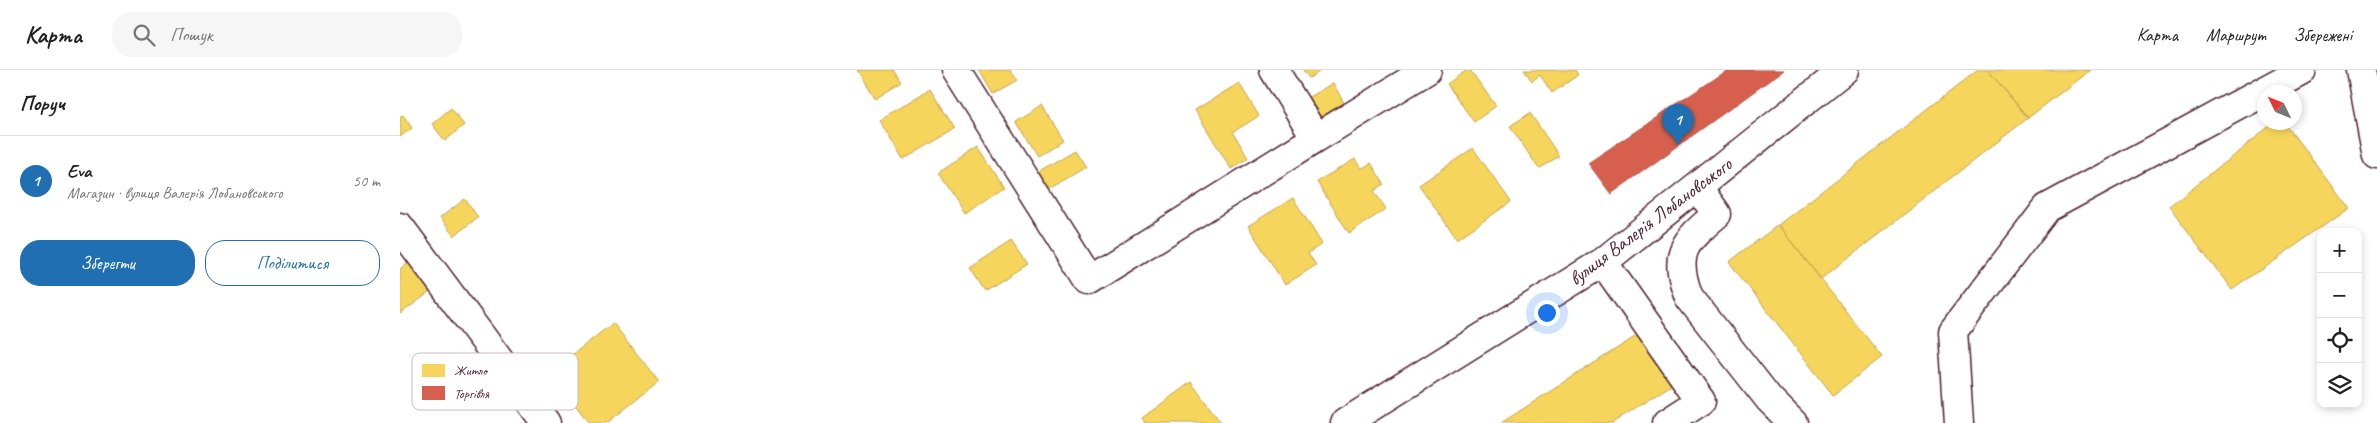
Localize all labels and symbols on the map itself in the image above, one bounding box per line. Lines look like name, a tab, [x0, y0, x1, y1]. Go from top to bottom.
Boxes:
north arrow	[2257, 85, 2302, 130]
pin: 1	[1662, 104, 1694, 145]
street label: вулиця Валерія Лобановського	[1564, 151, 1738, 291]
your location	[1534, 300, 1560, 326]
legend	[412, 353, 578, 410]
text: Житло	[454, 362, 489, 379]
text: Торгівля	[454, 385, 490, 402]

